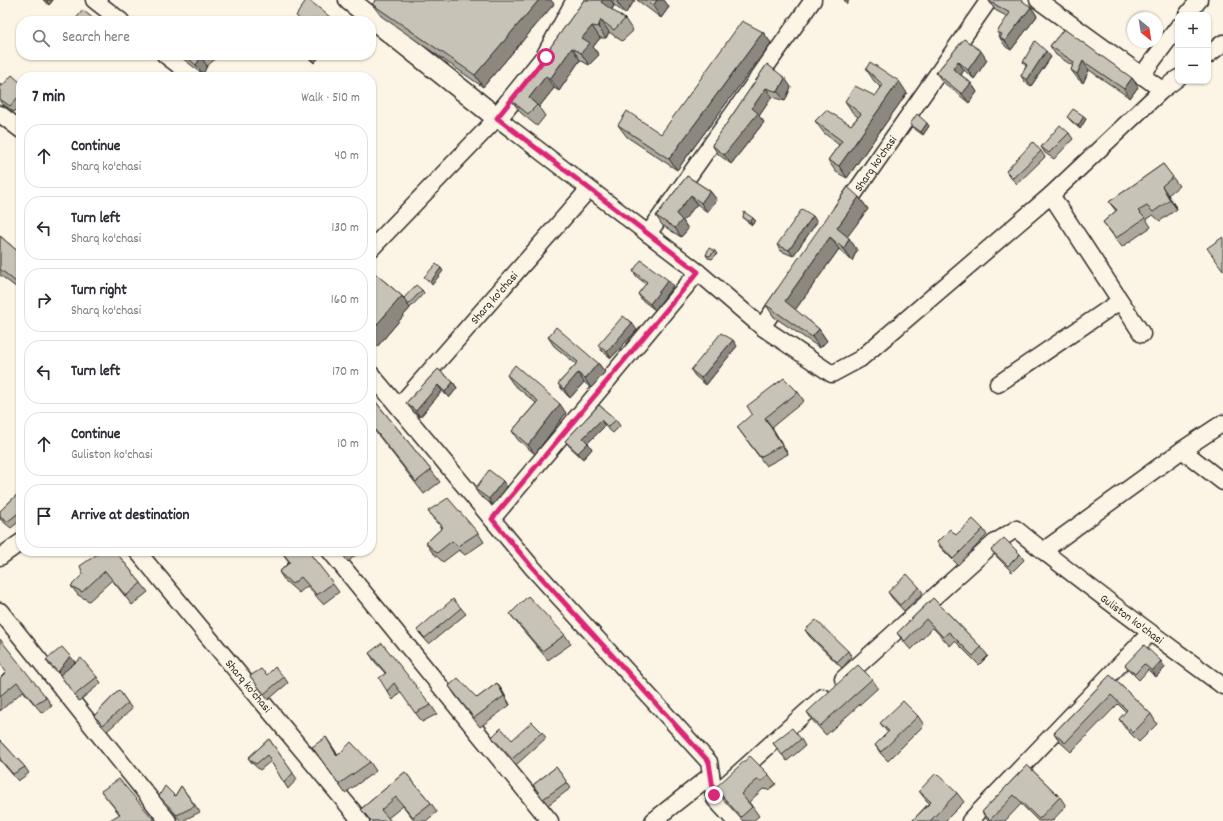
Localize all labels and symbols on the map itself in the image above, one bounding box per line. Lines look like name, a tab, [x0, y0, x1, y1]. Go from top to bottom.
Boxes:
north arrow	[1127, 12, 1163, 48]
route start	[537, 48, 555, 66]
street label: Sharq ko'chasi	[851, 133, 902, 196]
street label: Sharq ko'chasi	[467, 269, 523, 329]
street label: Guliston ko'chasi	[1096, 591, 1166, 649]
street label: Sharq ko'chasi	[220, 656, 275, 717]
route end	[705, 786, 723, 804]

